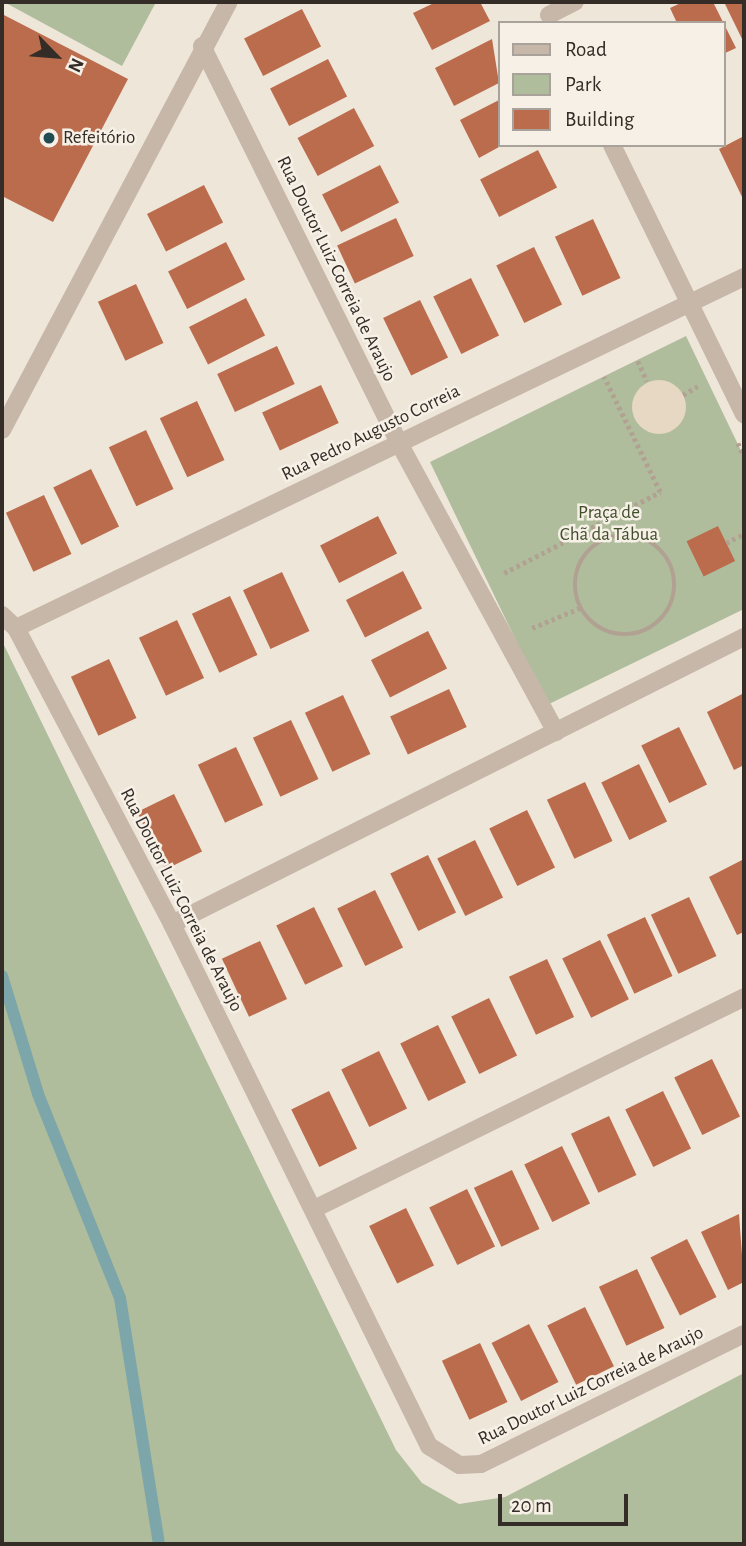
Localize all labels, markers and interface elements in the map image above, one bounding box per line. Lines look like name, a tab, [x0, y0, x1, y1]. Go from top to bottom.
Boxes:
north arrow	[21, 21, 91, 91]
legend	[498, 21, 725, 147]
text: Road	[565, 39, 607, 60]
text: N	[64, 55, 87, 75]
text: Park	[565, 74, 601, 95]
text: Building	[565, 109, 634, 130]
place label: Refeitório	[63, 127, 135, 149]
marker: Refeitório	[41, 130, 57, 146]
street label: Rua Doutor Luiz Correia de Araujo	[271, 153, 401, 385]
street label: Rua Pedro Augusto Correia	[278, 380, 464, 486]
park label: Praça de Chã da Tábua	[560, 502, 658, 546]
street label: Rua Doutor Luiz Correia de Araujo	[115, 784, 247, 1016]
street label: Rua Doutor Luiz Correia de Araujo	[475, 1321, 707, 1451]
scale bar	[501, 1480, 630, 1524]
text: 20 m	[511, 1495, 552, 1516]

